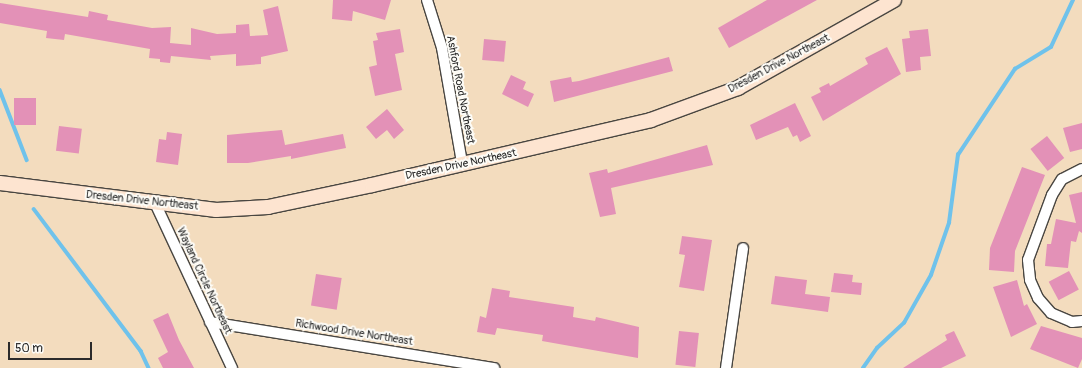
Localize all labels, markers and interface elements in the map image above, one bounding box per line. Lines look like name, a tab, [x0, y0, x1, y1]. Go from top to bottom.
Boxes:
street label: Dresden Drive Northeast	[726, 32, 832, 96]
street label: Ashford Road Northeast	[443, 35, 477, 145]
street label: Dresden Drive Northeast	[404, 147, 518, 183]
street label: Dresden Drive Northeast	[85, 189, 199, 213]
street label: Wayland Circle Northeast	[173, 226, 235, 336]
street label: Richwood Drive Northeast	[294, 317, 414, 349]
scale bar	[10, 334, 94, 360]
text: 50 m	[15, 341, 43, 356]

